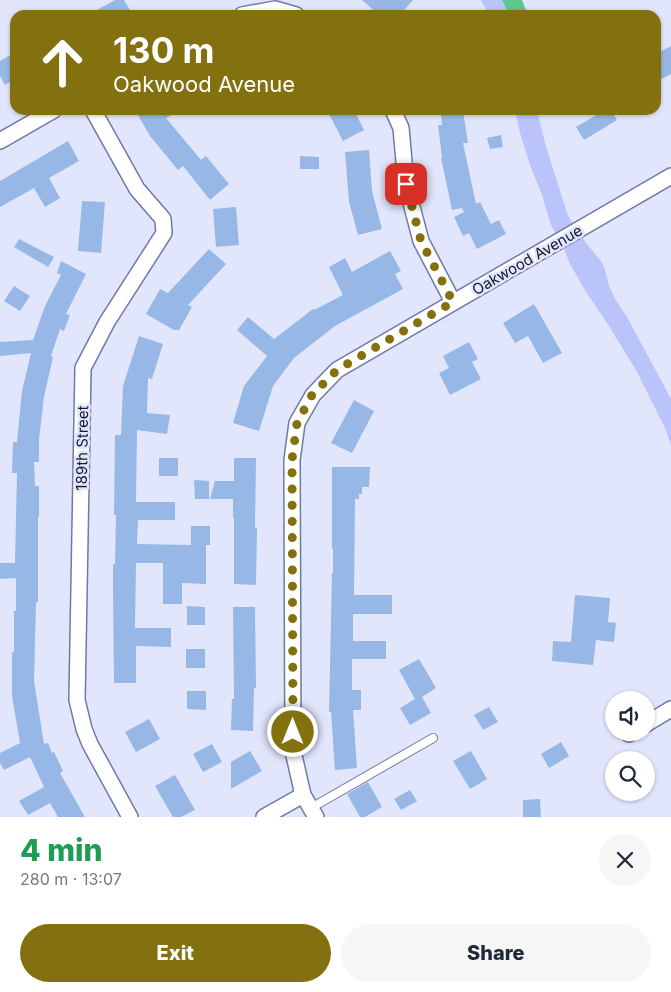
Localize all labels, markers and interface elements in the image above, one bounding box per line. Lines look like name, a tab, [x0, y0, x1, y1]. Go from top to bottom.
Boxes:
text: 130 m	[113, 29, 215, 71]
icon: ahead	[30, 30, 95, 95]
text: Oakwood Avenue	[113, 71, 295, 97]
pin	[385, 163, 427, 205]
icon: arrive	[392, 170, 420, 198]
street label: Oakwood Avenue	[468, 221, 586, 299]
street label: 189th Street	[72, 405, 92, 491]
map controls	[605, 691, 655, 801]
button: sound	[605, 691, 655, 741]
position arrow	[266, 705, 318, 757]
button: search	[605, 751, 655, 801]
text: 4 min	[20, 832, 103, 868]
button: close	[599, 834, 651, 886]
text: 280 m · 13:07	[20, 869, 122, 889]
button: Exit	[20, 924, 331, 982]
button: Share	[341, 924, 651, 982]

